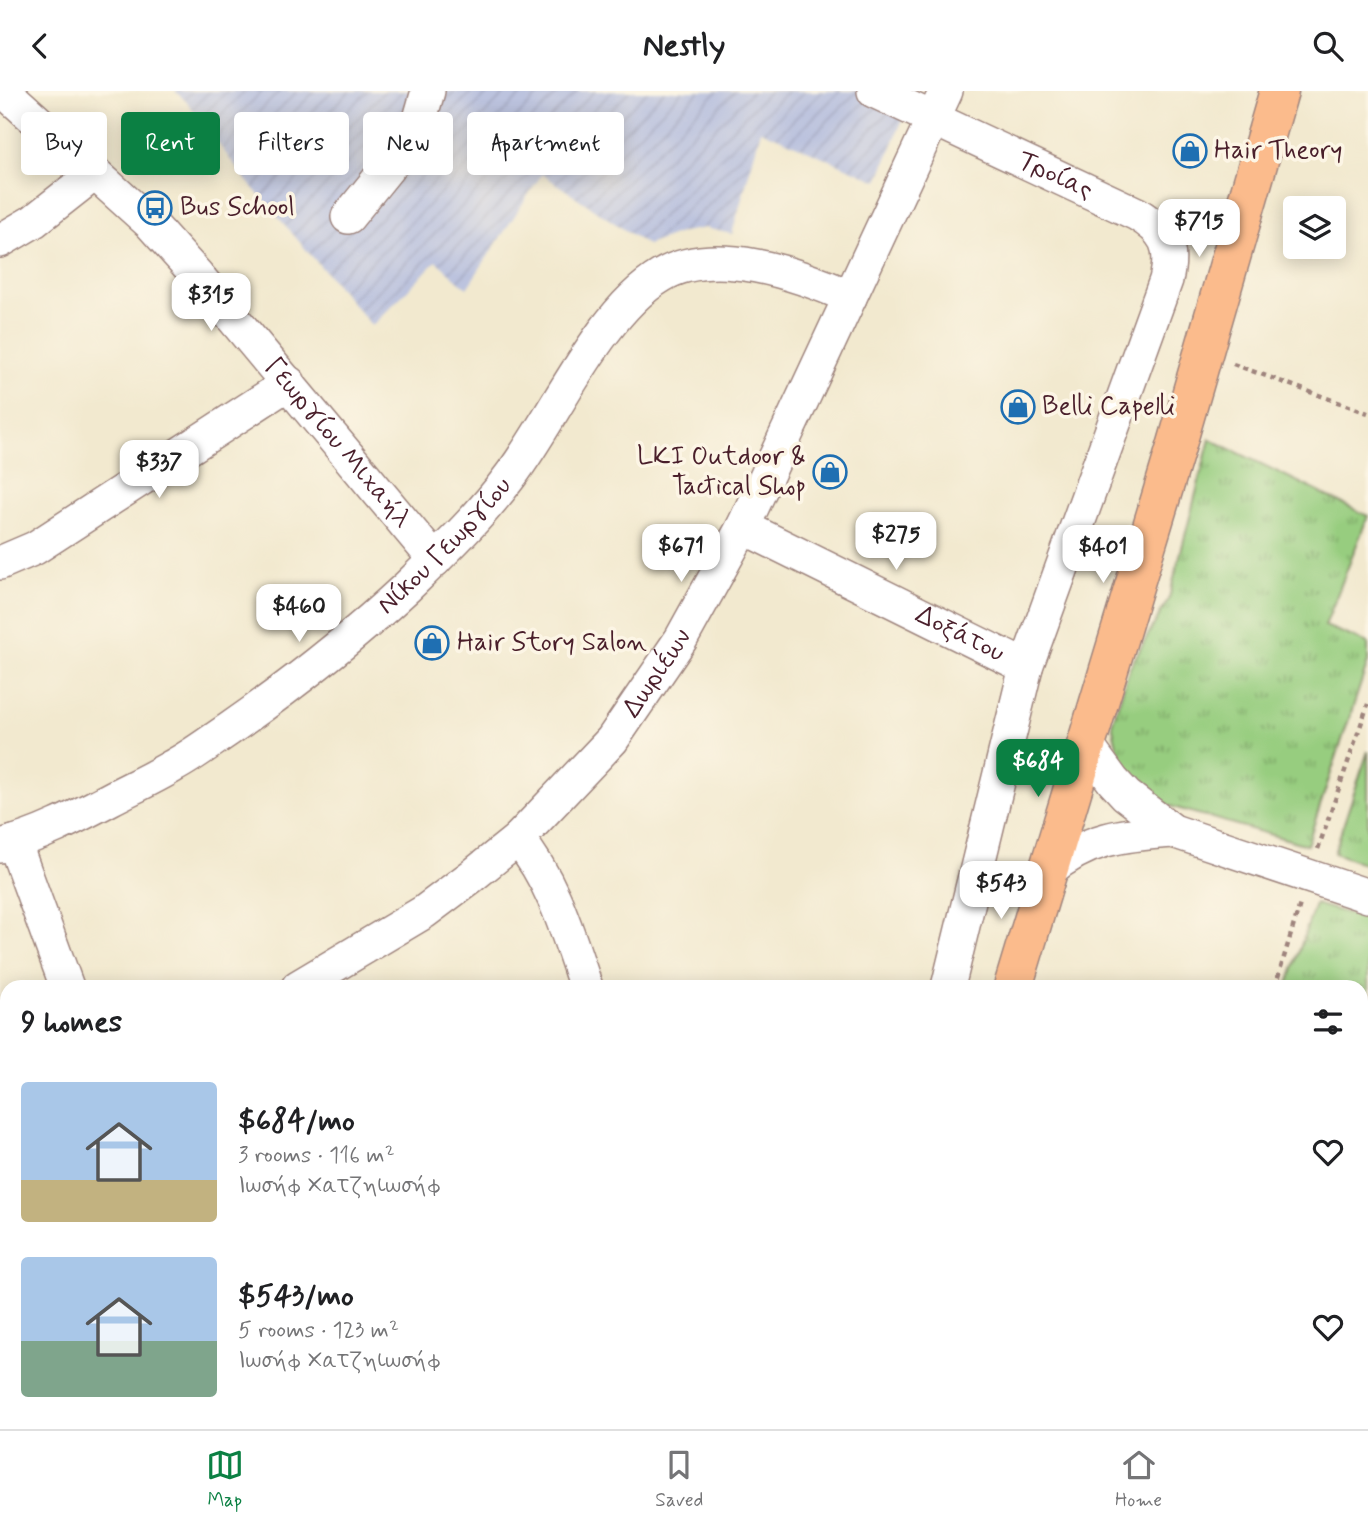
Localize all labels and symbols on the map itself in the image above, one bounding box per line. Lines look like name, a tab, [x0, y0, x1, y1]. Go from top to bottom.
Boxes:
shop icon: Hair Theory	[1171, 132, 1209, 170]
place label: Hair Theory	[1214, 134, 1342, 168]
street label: Τροίας	[1012, 144, 1098, 208]
bus stop icon: Bus School	[136, 189, 174, 227]
place label: Bus School	[180, 191, 295, 225]
pin: $715	[1158, 199, 1240, 259]
pin: $315	[170, 273, 252, 333]
street label: Γεωργίου Μιχαήλ	[256, 351, 419, 536]
shop icon: Belli Capelli	[999, 388, 1037, 426]
place label: Belli Capelli	[1042, 390, 1175, 424]
place label: LKI Outdoor & Tactical Shop	[637, 440, 806, 504]
pin: $337	[118, 441, 200, 500]
shop icon: LKI Outdoor & Tactical Shop	[811, 453, 849, 491]
street label: Νίκου Γεωργίου	[371, 471, 520, 622]
pin: $275	[855, 512, 937, 572]
pin: $671	[640, 525, 722, 584]
pin: $401	[1062, 525, 1144, 585]
pin: $460	[258, 585, 340, 644]
street label: Δοξάτου	[910, 598, 1010, 671]
street label: Δωριέων	[615, 623, 700, 724]
shop icon: Hair Story Salon	[413, 624, 451, 662]
place label: Hair Story Salon	[457, 626, 647, 660]
pin: $684	[997, 739, 1079, 799]
pin: $543	[960, 861, 1042, 921]

